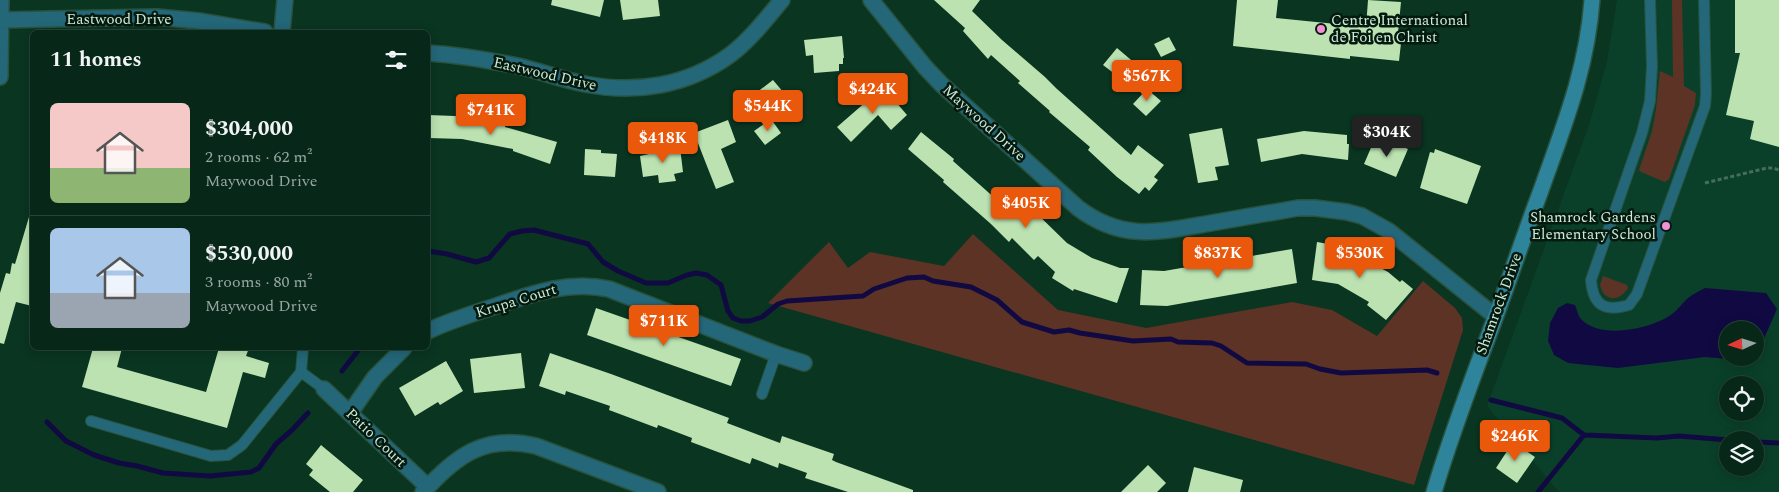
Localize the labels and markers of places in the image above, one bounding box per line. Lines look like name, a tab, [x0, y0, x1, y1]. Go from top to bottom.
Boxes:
place label: Centre International de Foi en Christ	[1331, 9, 1468, 49]
marker: Centre International de Foi en Christ	[1315, 23, 1327, 35]
pin: $567K	[1112, 59, 1182, 102]
pin: $424K	[838, 72, 908, 115]
pin: $544K	[733, 90, 803, 132]
pin: $741K	[456, 94, 526, 136]
pin: $304K	[1352, 116, 1422, 158]
pin: $418K	[628, 121, 698, 164]
pin: $405K	[991, 186, 1061, 229]
place label: Shamrock Gardens Elementary School	[1530, 206, 1656, 246]
marker: Shamrock Gardens Elementary School	[1660, 220, 1672, 232]
pin: $837K	[1183, 236, 1253, 279]
pin: $530K	[1325, 236, 1395, 279]
pin: $711K	[629, 304, 699, 347]
pin: $246K	[1480, 420, 1550, 462]

